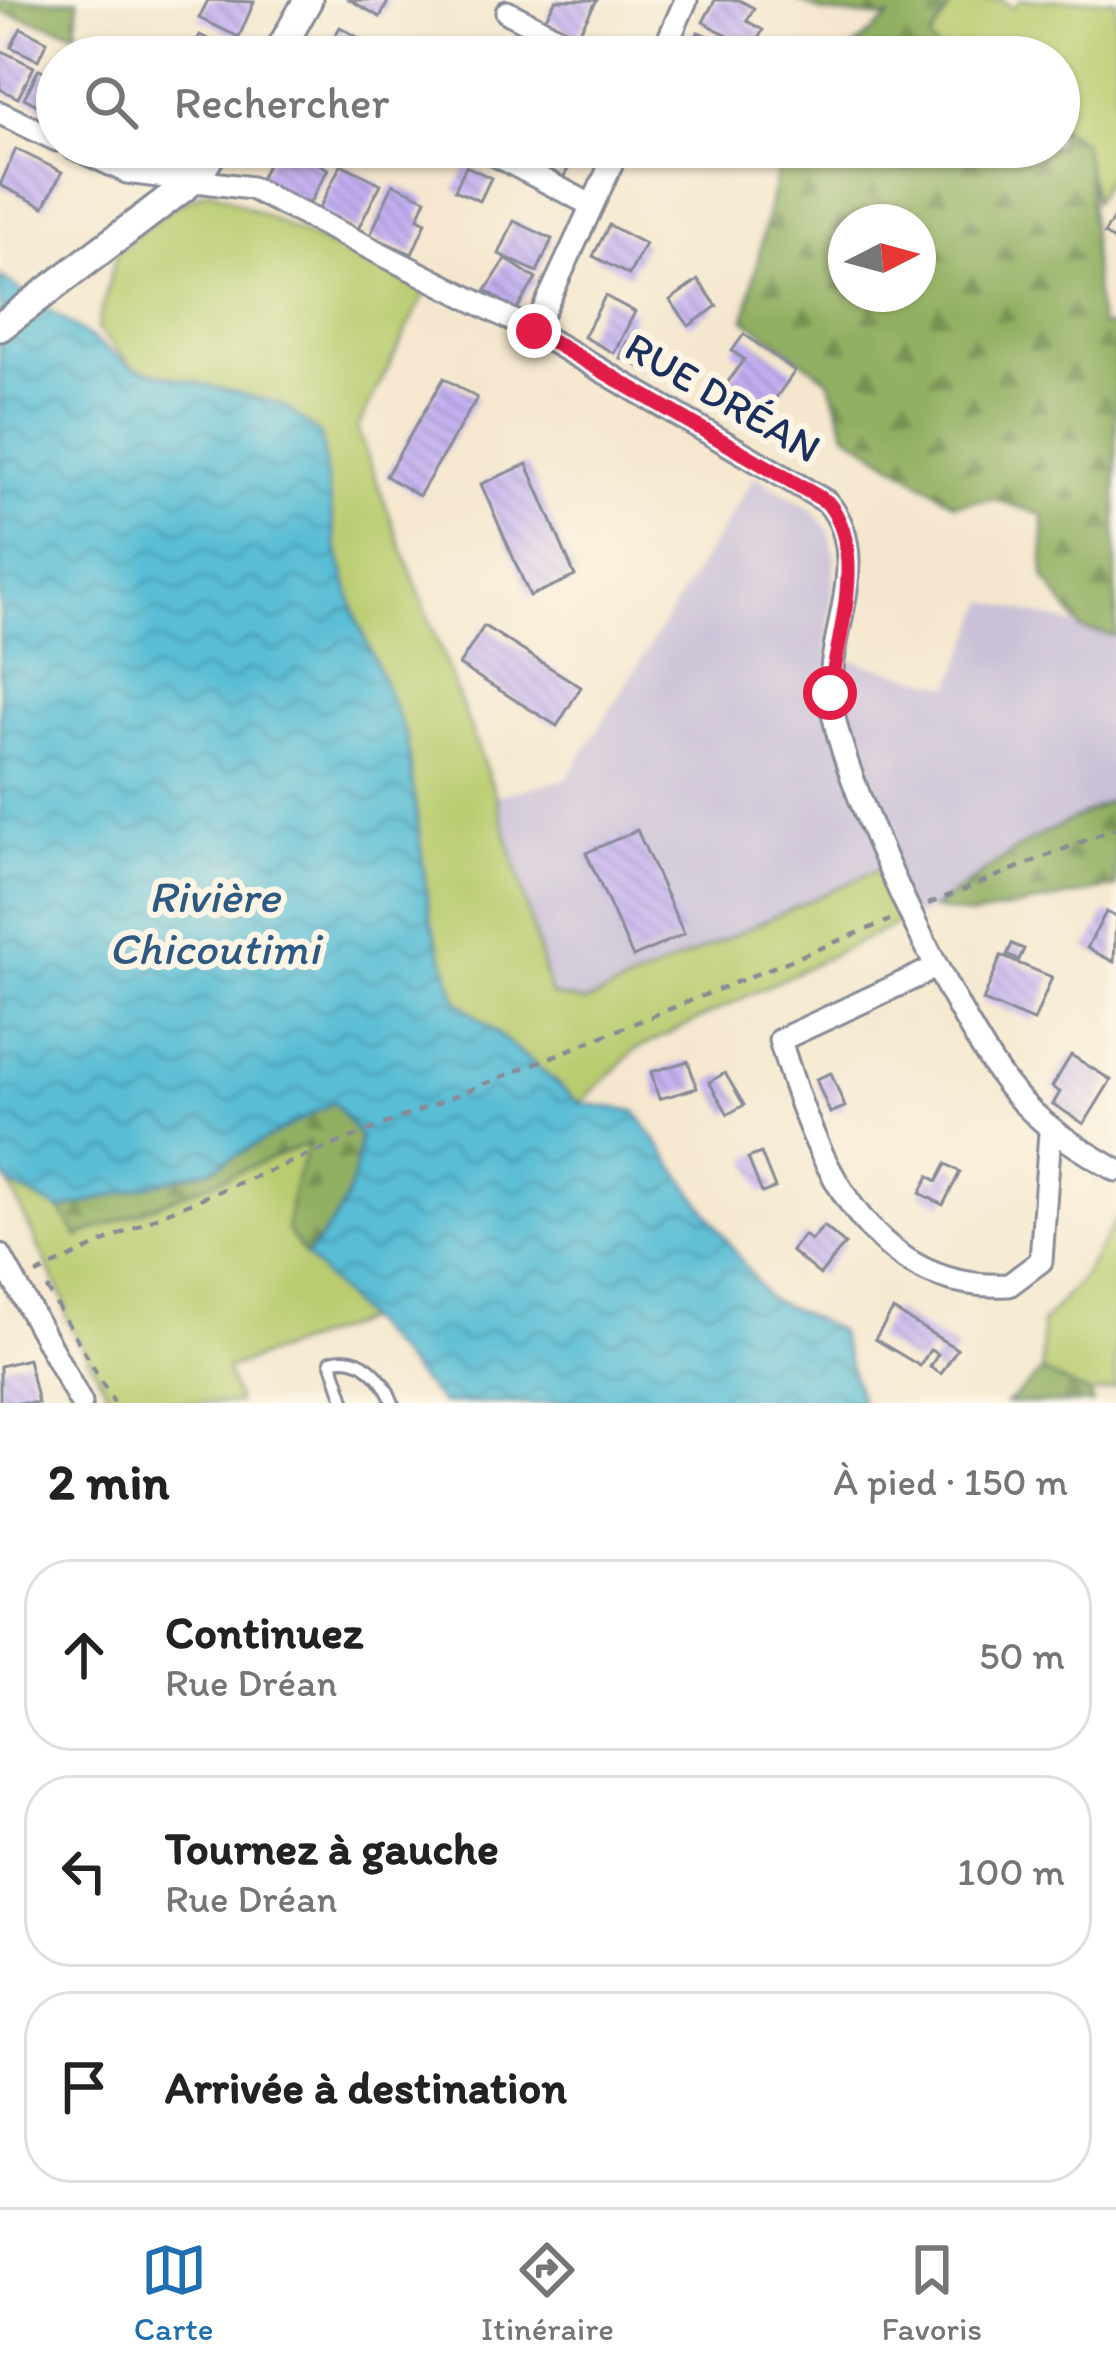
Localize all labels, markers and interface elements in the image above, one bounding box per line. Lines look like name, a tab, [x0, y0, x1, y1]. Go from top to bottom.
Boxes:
search box	[36, 36, 1080, 168]
icon: search	[78, 69, 144, 135]
text: Rechercher	[174, 75, 389, 129]
north arrow	[828, 204, 936, 312]
route end	[507, 304, 561, 358]
street label: RUE DRÉAN	[616, 321, 830, 473]
route start	[803, 666, 857, 720]
water label: Rivière Chicoutimi	[109, 869, 324, 975]
text: 2 min	[48, 1451, 169, 1512]
text: À pied · 150 m	[833, 1458, 1068, 1505]
text: Continuez	[165, 1605, 363, 1659]
icon: ahead	[51, 1622, 117, 1688]
text: 50 m	[979, 1632, 1065, 1679]
text: Rue Dréan	[165, 1659, 337, 1706]
text: Tournez à gauche	[165, 1821, 499, 1875]
icon: left	[51, 1838, 117, 1904]
text: 100 m	[957, 1848, 1065, 1895]
text: Rue Dréan	[165, 1875, 337, 1922]
icon: arrive	[51, 2054, 117, 2120]
text: Arrivée à destination	[165, 2060, 567, 2114]
tab: Carte	[134, 2237, 213, 2348]
tab: Itinéraire	[481, 2237, 614, 2348]
tab: Favoris	[882, 2237, 982, 2348]

